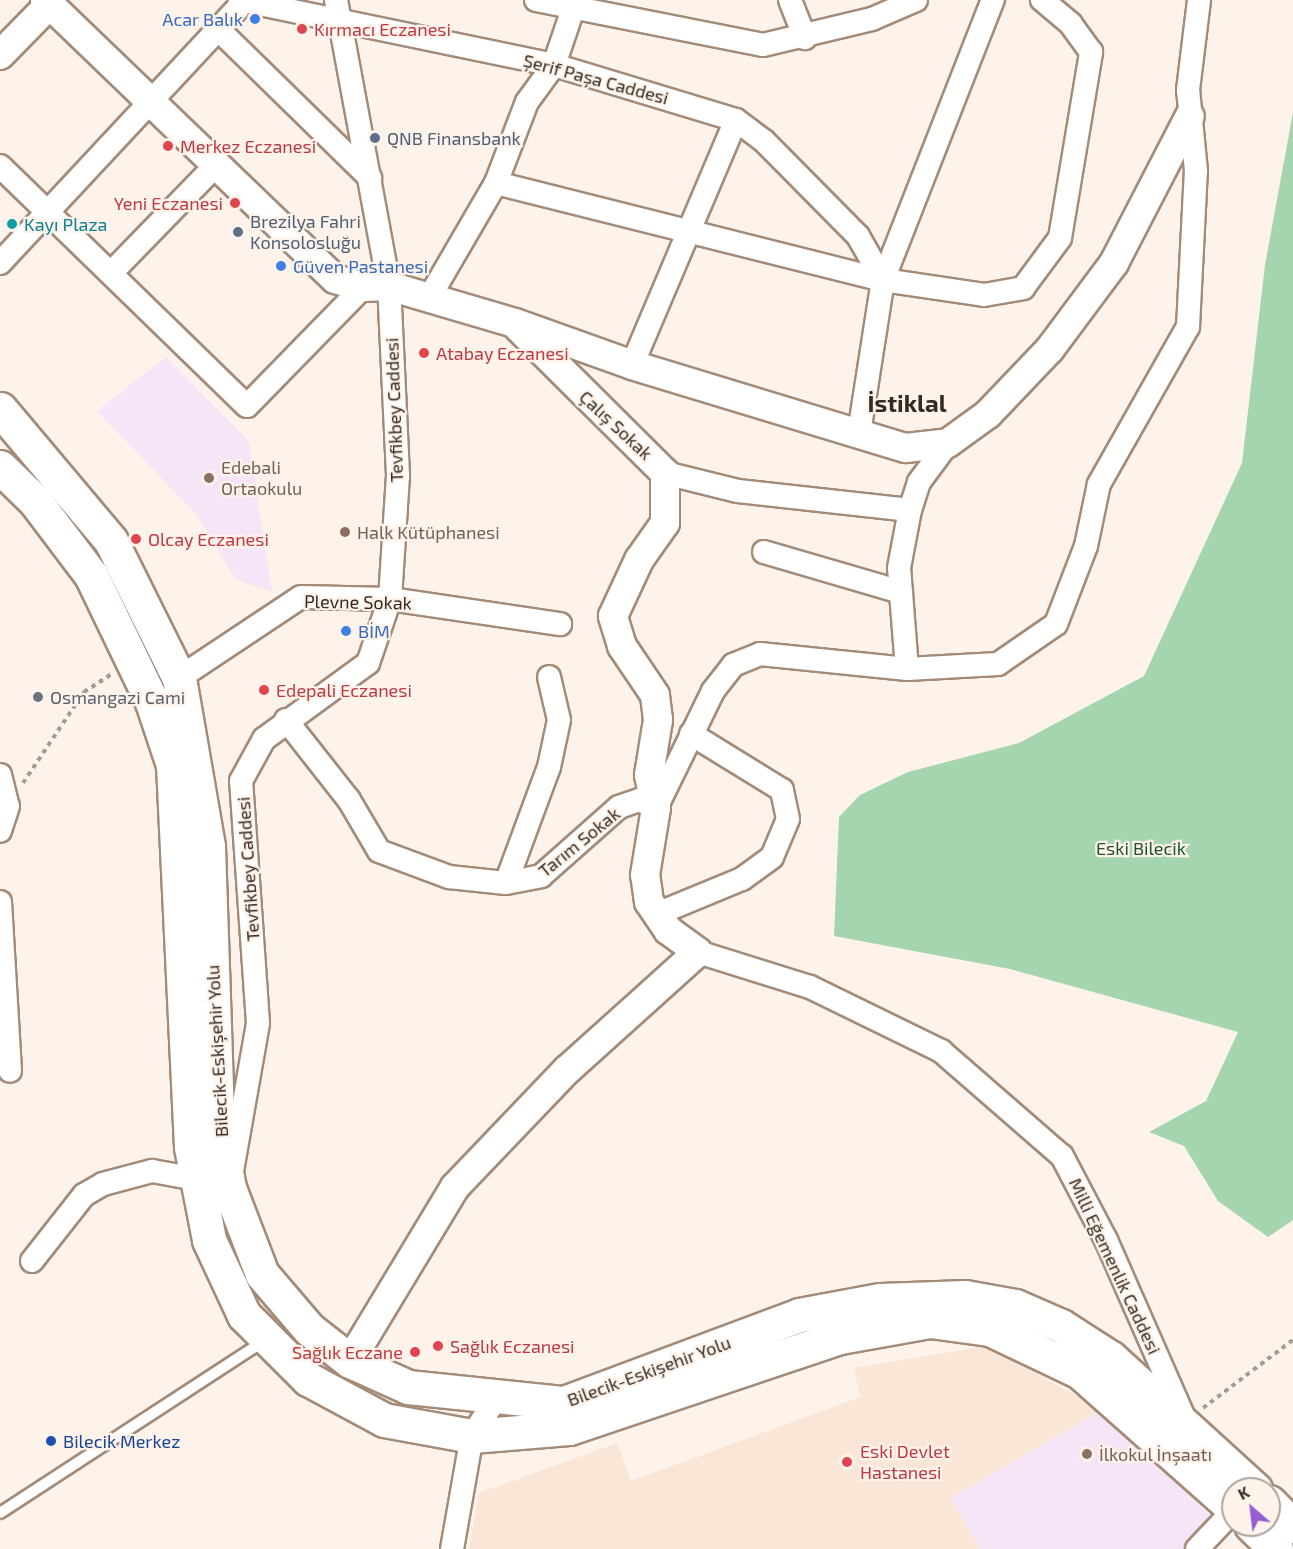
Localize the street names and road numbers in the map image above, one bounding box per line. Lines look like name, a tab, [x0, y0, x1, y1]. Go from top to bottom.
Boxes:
street label: Şerif Paşa Caddesi	[521, 49, 671, 109]
street label: Tevfikbey Caddesi	[381, 337, 407, 483]
street label: Çalış Sokak	[575, 386, 657, 464]
street label: Plevne Sokak	[304, 590, 412, 614]
street label: Tevfikbey Caddesi	[232, 796, 264, 942]
street label: Tarım Sokak	[534, 803, 624, 881]
street label: Bilecik-Eskişehir Yolu	[202, 964, 232, 1138]
street label: Milli Eğemenlik Caddesi	[1065, 1174, 1165, 1358]
street label: Bilecik-Eskişehir Yolu	[564, 1331, 734, 1411]

